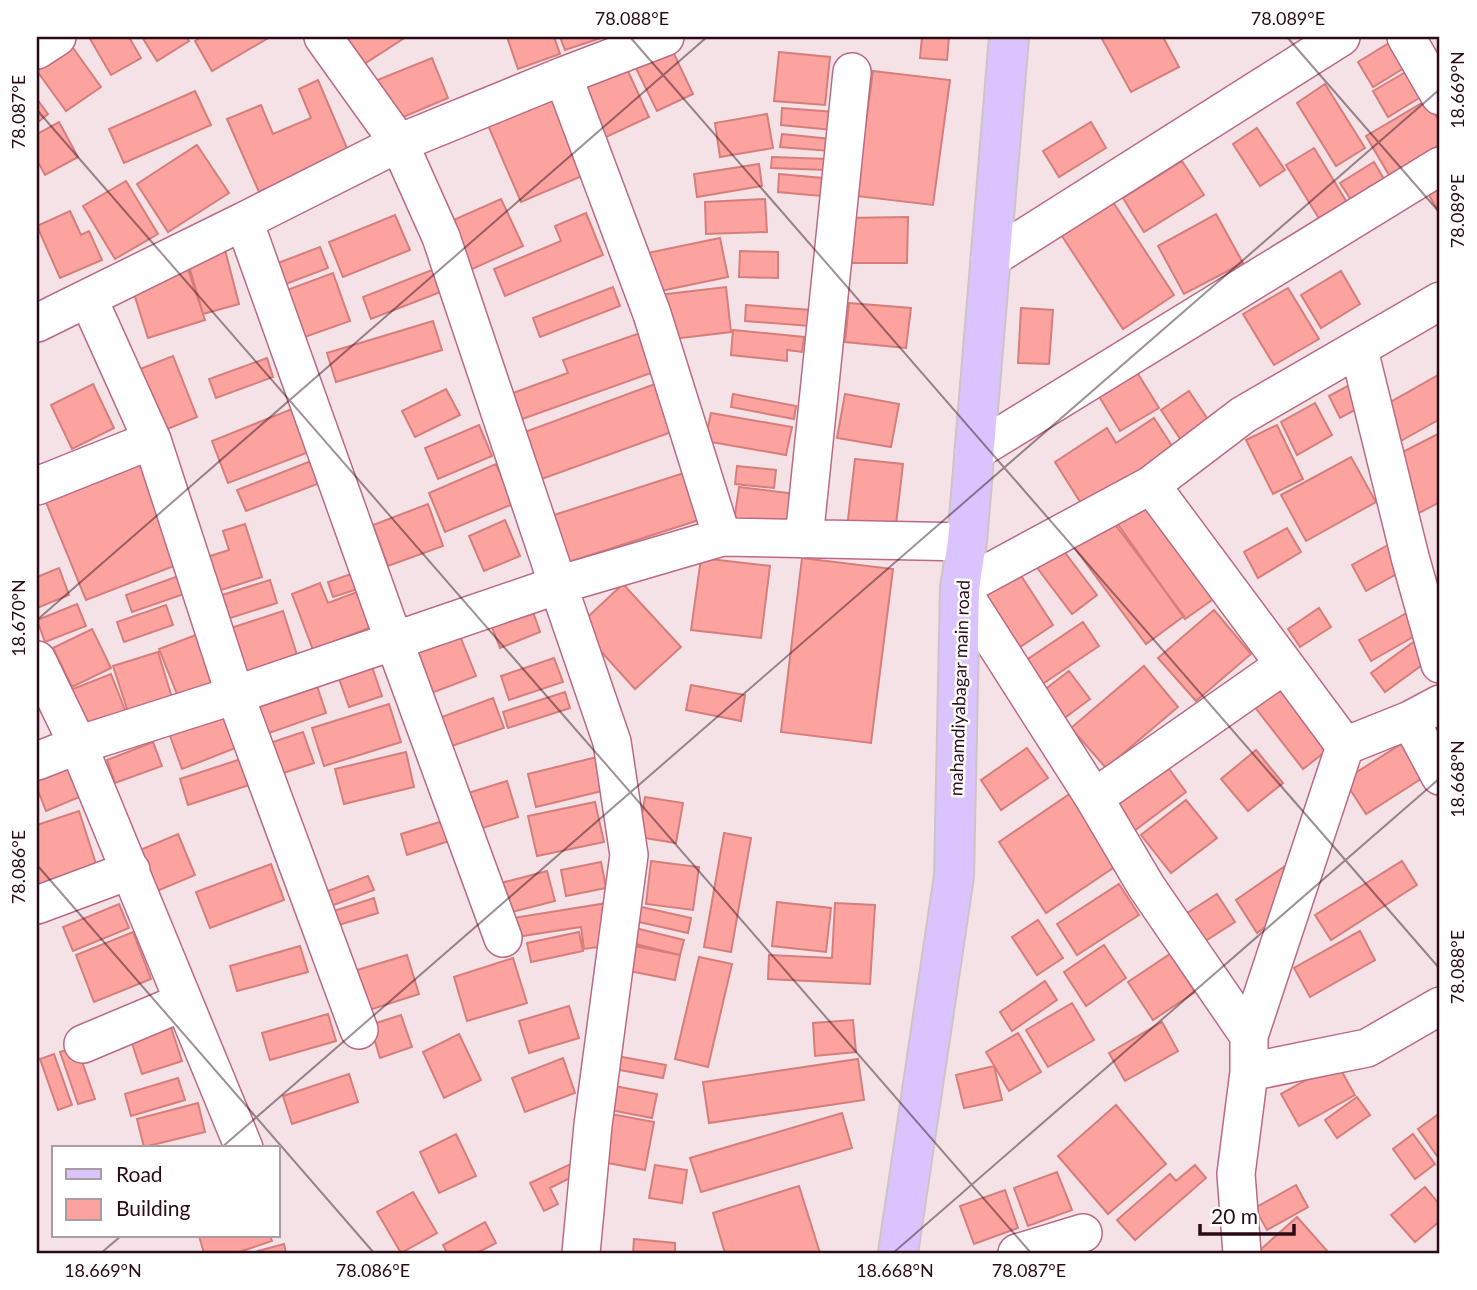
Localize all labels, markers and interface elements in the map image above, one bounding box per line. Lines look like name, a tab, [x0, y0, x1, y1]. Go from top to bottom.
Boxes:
text: 78.088°E	[595, 7, 669, 29]
text: 78.089°E	[1251, 7, 1325, 29]
text: 18.669°N	[1446, 51, 1468, 129]
text: 78.087°E	[7, 75, 29, 149]
text: 78.089°E	[1446, 174, 1468, 248]
text: 18.670°N	[7, 579, 29, 657]
street label: mahamdiyabagar main road	[944, 580, 974, 796]
text: 18.668°N	[1446, 740, 1468, 818]
text: 78.086°E	[7, 830, 29, 904]
text: 78.088°E	[1446, 930, 1468, 1004]
legend	[52, 1146, 280, 1238]
text: Road	[116, 1161, 163, 1186]
scale bar	[1200, 1192, 1295, 1236]
text: Building	[116, 1195, 191, 1220]
text: 20 m	[1211, 1203, 1258, 1228]
text: 18.669°N	[64, 1259, 142, 1281]
text: 78.086°E	[336, 1259, 410, 1281]
text: 18.668°N	[856, 1259, 934, 1281]
text: 78.087°E	[992, 1259, 1066, 1281]

